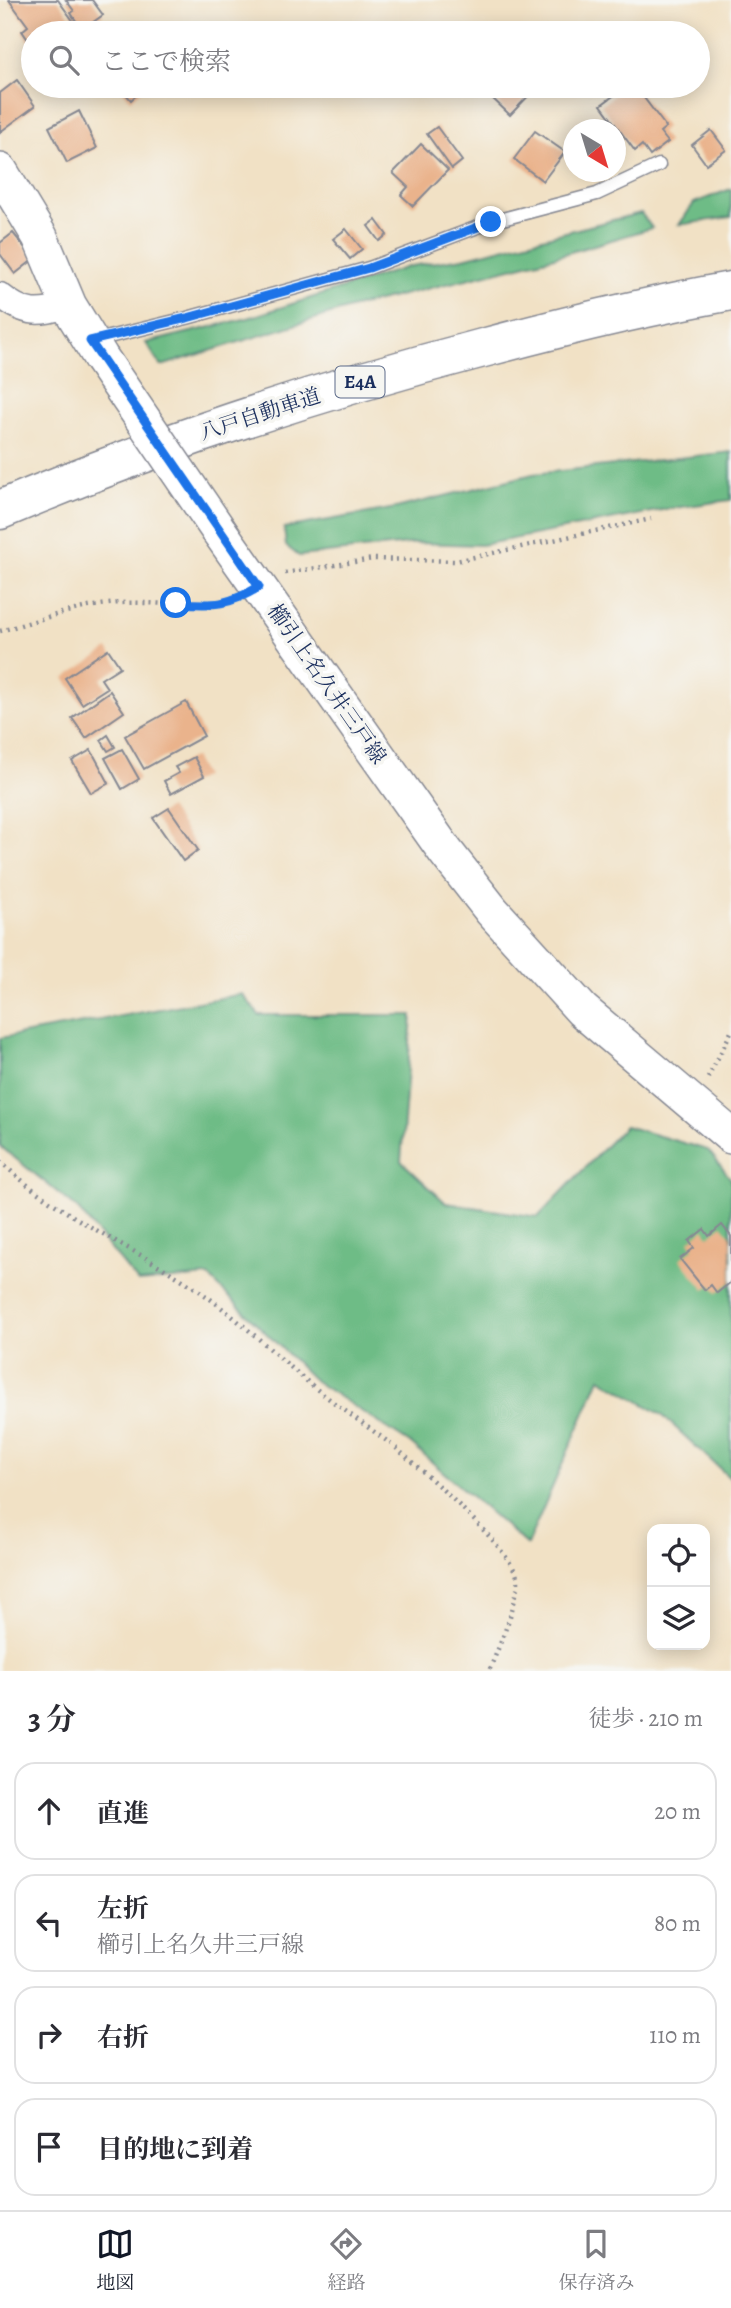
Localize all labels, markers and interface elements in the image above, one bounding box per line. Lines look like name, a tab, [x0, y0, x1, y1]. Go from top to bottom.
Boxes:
search box	[21, 21, 710, 98]
icon: search	[45, 41, 83, 79]
text: ここで検索	[101, 44, 231, 79]
north arrow	[563, 119, 626, 182]
route end	[475, 206, 506, 237]
road number: E4A	[336, 366, 384, 398]
street label: 八戸自動車道	[196, 381, 324, 447]
route start	[160, 587, 191, 618]
street label: 櫛引上名久井三戸線	[261, 599, 393, 769]
map controls	[647, 1524, 710, 1650]
button: locate	[647, 1524, 710, 1587]
button: layers	[647, 1587, 710, 1650]
text: 3 分	[28, 1699, 76, 1739]
text: 徒歩 · 210 m	[589, 1703, 703, 1734]
icon: ahead	[30, 1792, 68, 1830]
text: 直進	[97, 1796, 149, 1831]
text: 20 m	[654, 1796, 701, 1827]
text: 左折	[97, 1891, 149, 1926]
icon: left	[30, 1904, 68, 1942]
text: 80 m	[654, 1908, 701, 1939]
text: 櫛引上名久井三戸線	[97, 1929, 304, 1960]
icon: right	[30, 2016, 68, 2054]
text: 右折	[97, 2020, 149, 2055]
text: 110 m	[649, 2020, 701, 2051]
icon: arrive	[30, 2128, 68, 2166]
text: 目的地に到着	[97, 2132, 253, 2167]
tab: 地図	[96, 2225, 135, 2296]
tab: 経路	[327, 2225, 366, 2296]
tab: 保存済み	[558, 2225, 635, 2296]

